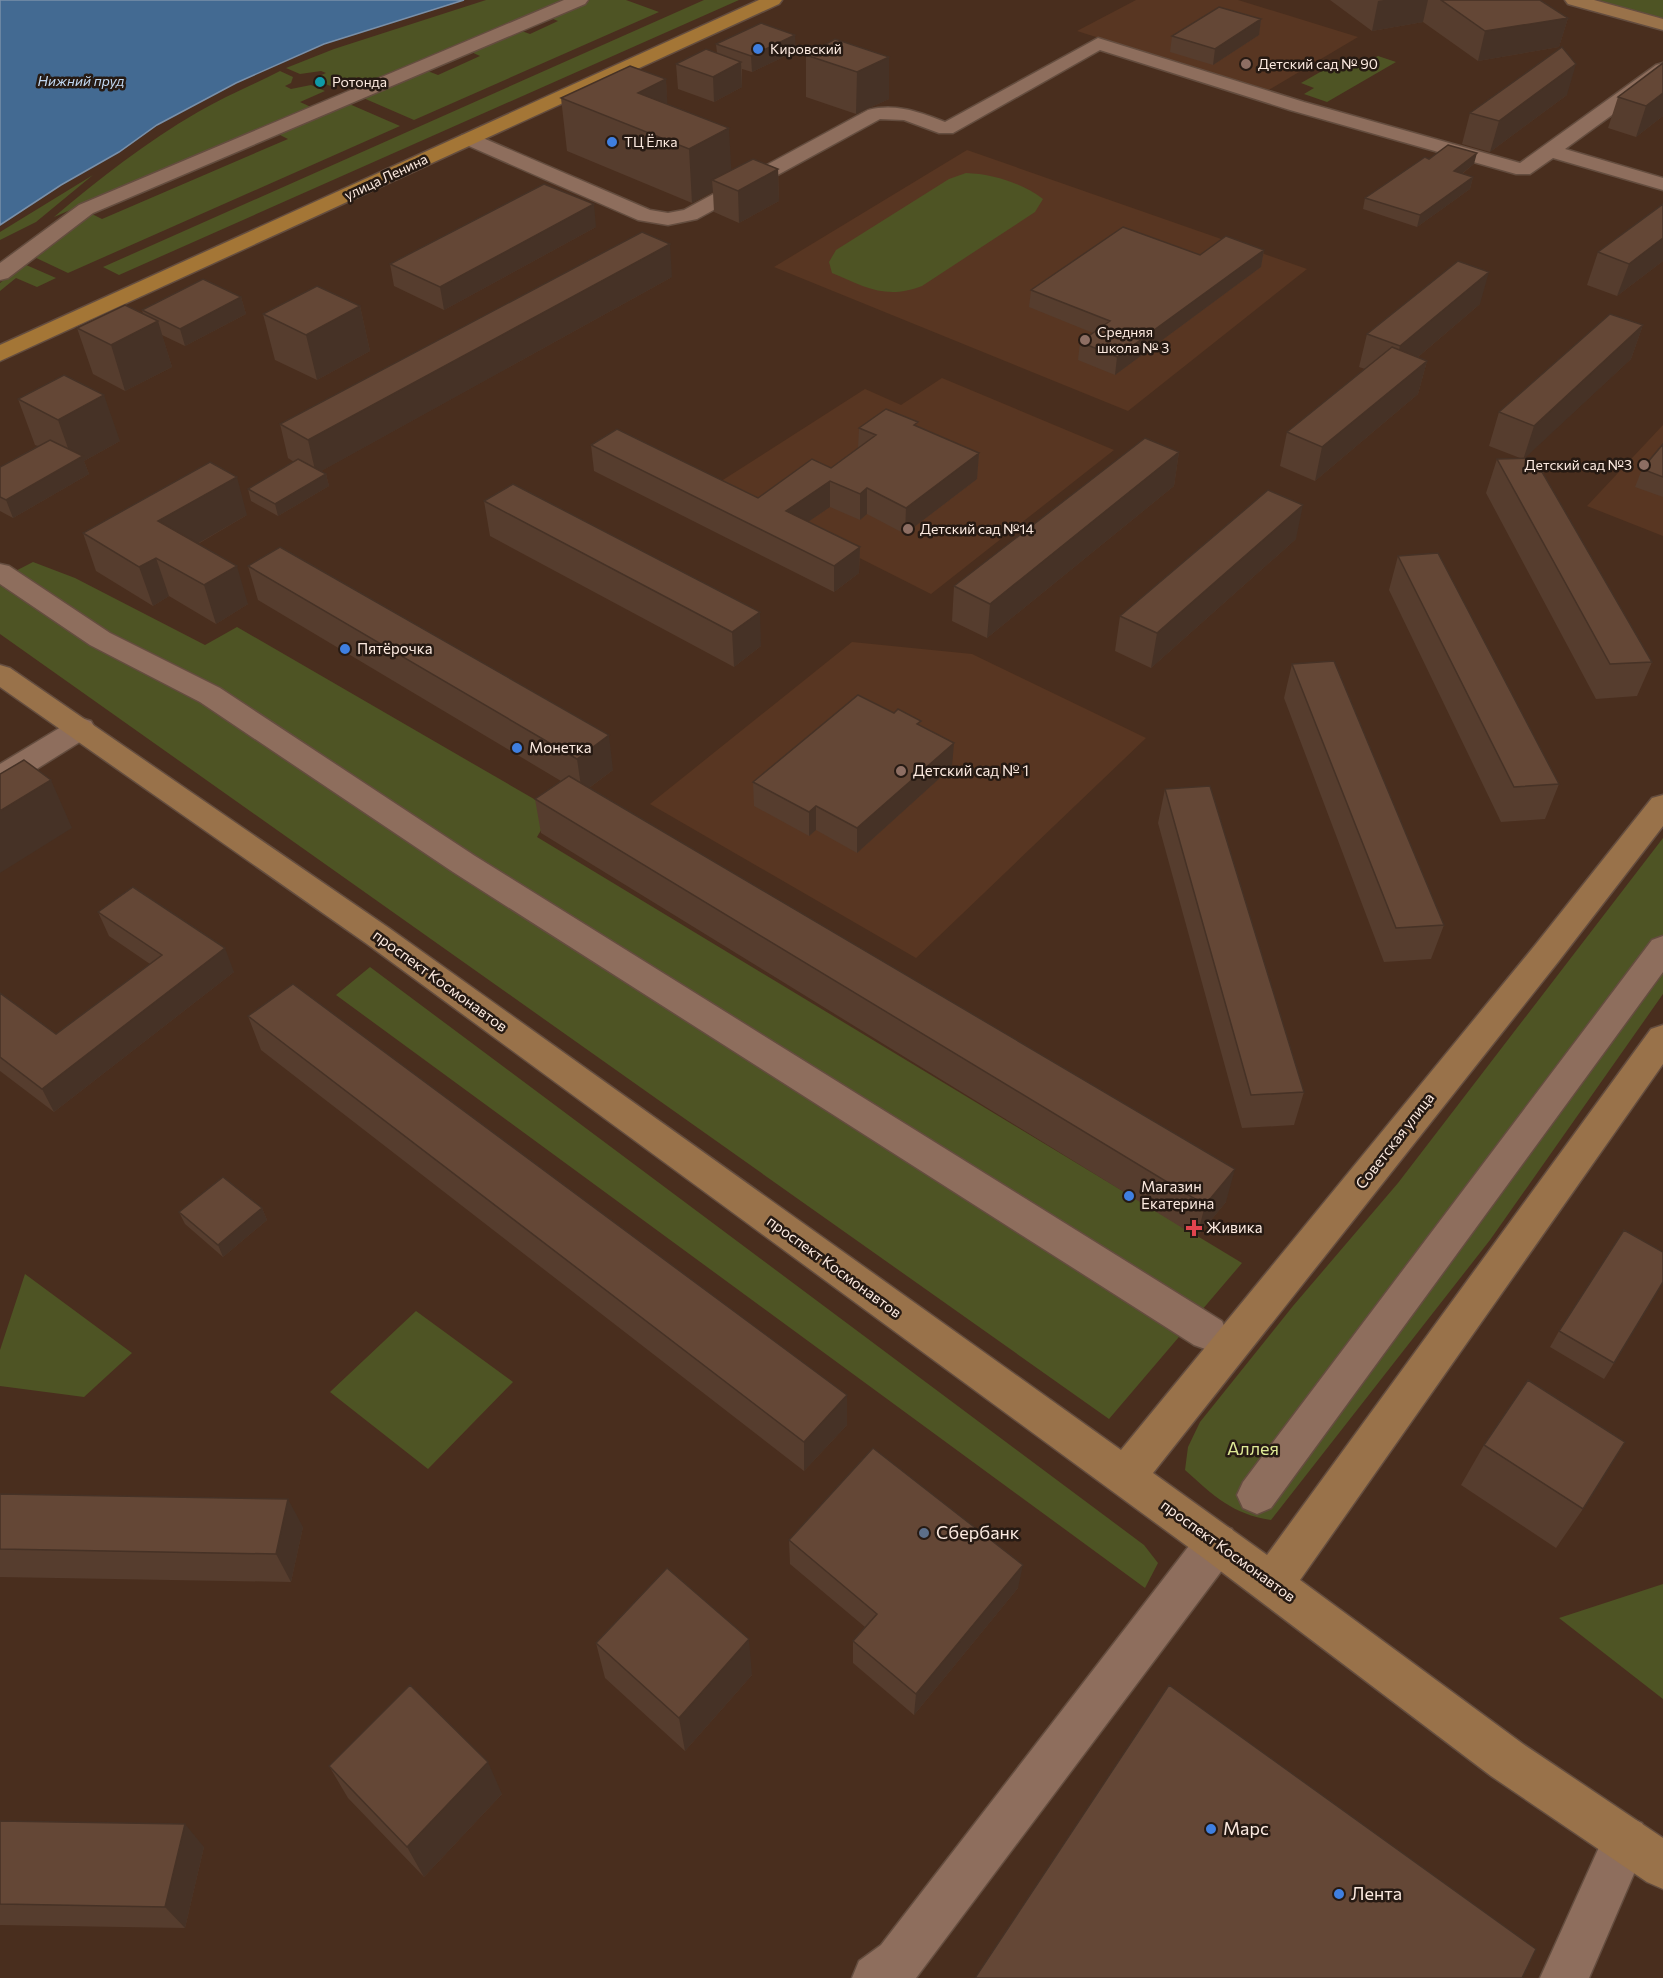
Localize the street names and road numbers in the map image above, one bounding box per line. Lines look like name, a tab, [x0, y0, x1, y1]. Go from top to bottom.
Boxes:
street label: улица Ленина	[341, 150, 430, 203]
street label: проспект Космонавтов	[370, 925, 511, 1035]
street label: Советская улица	[1351, 1089, 1437, 1192]
street label: проспект Космонавтов	[764, 1211, 905, 1321]
street label: проспект Космонавтов	[1158, 1495, 1299, 1605]

